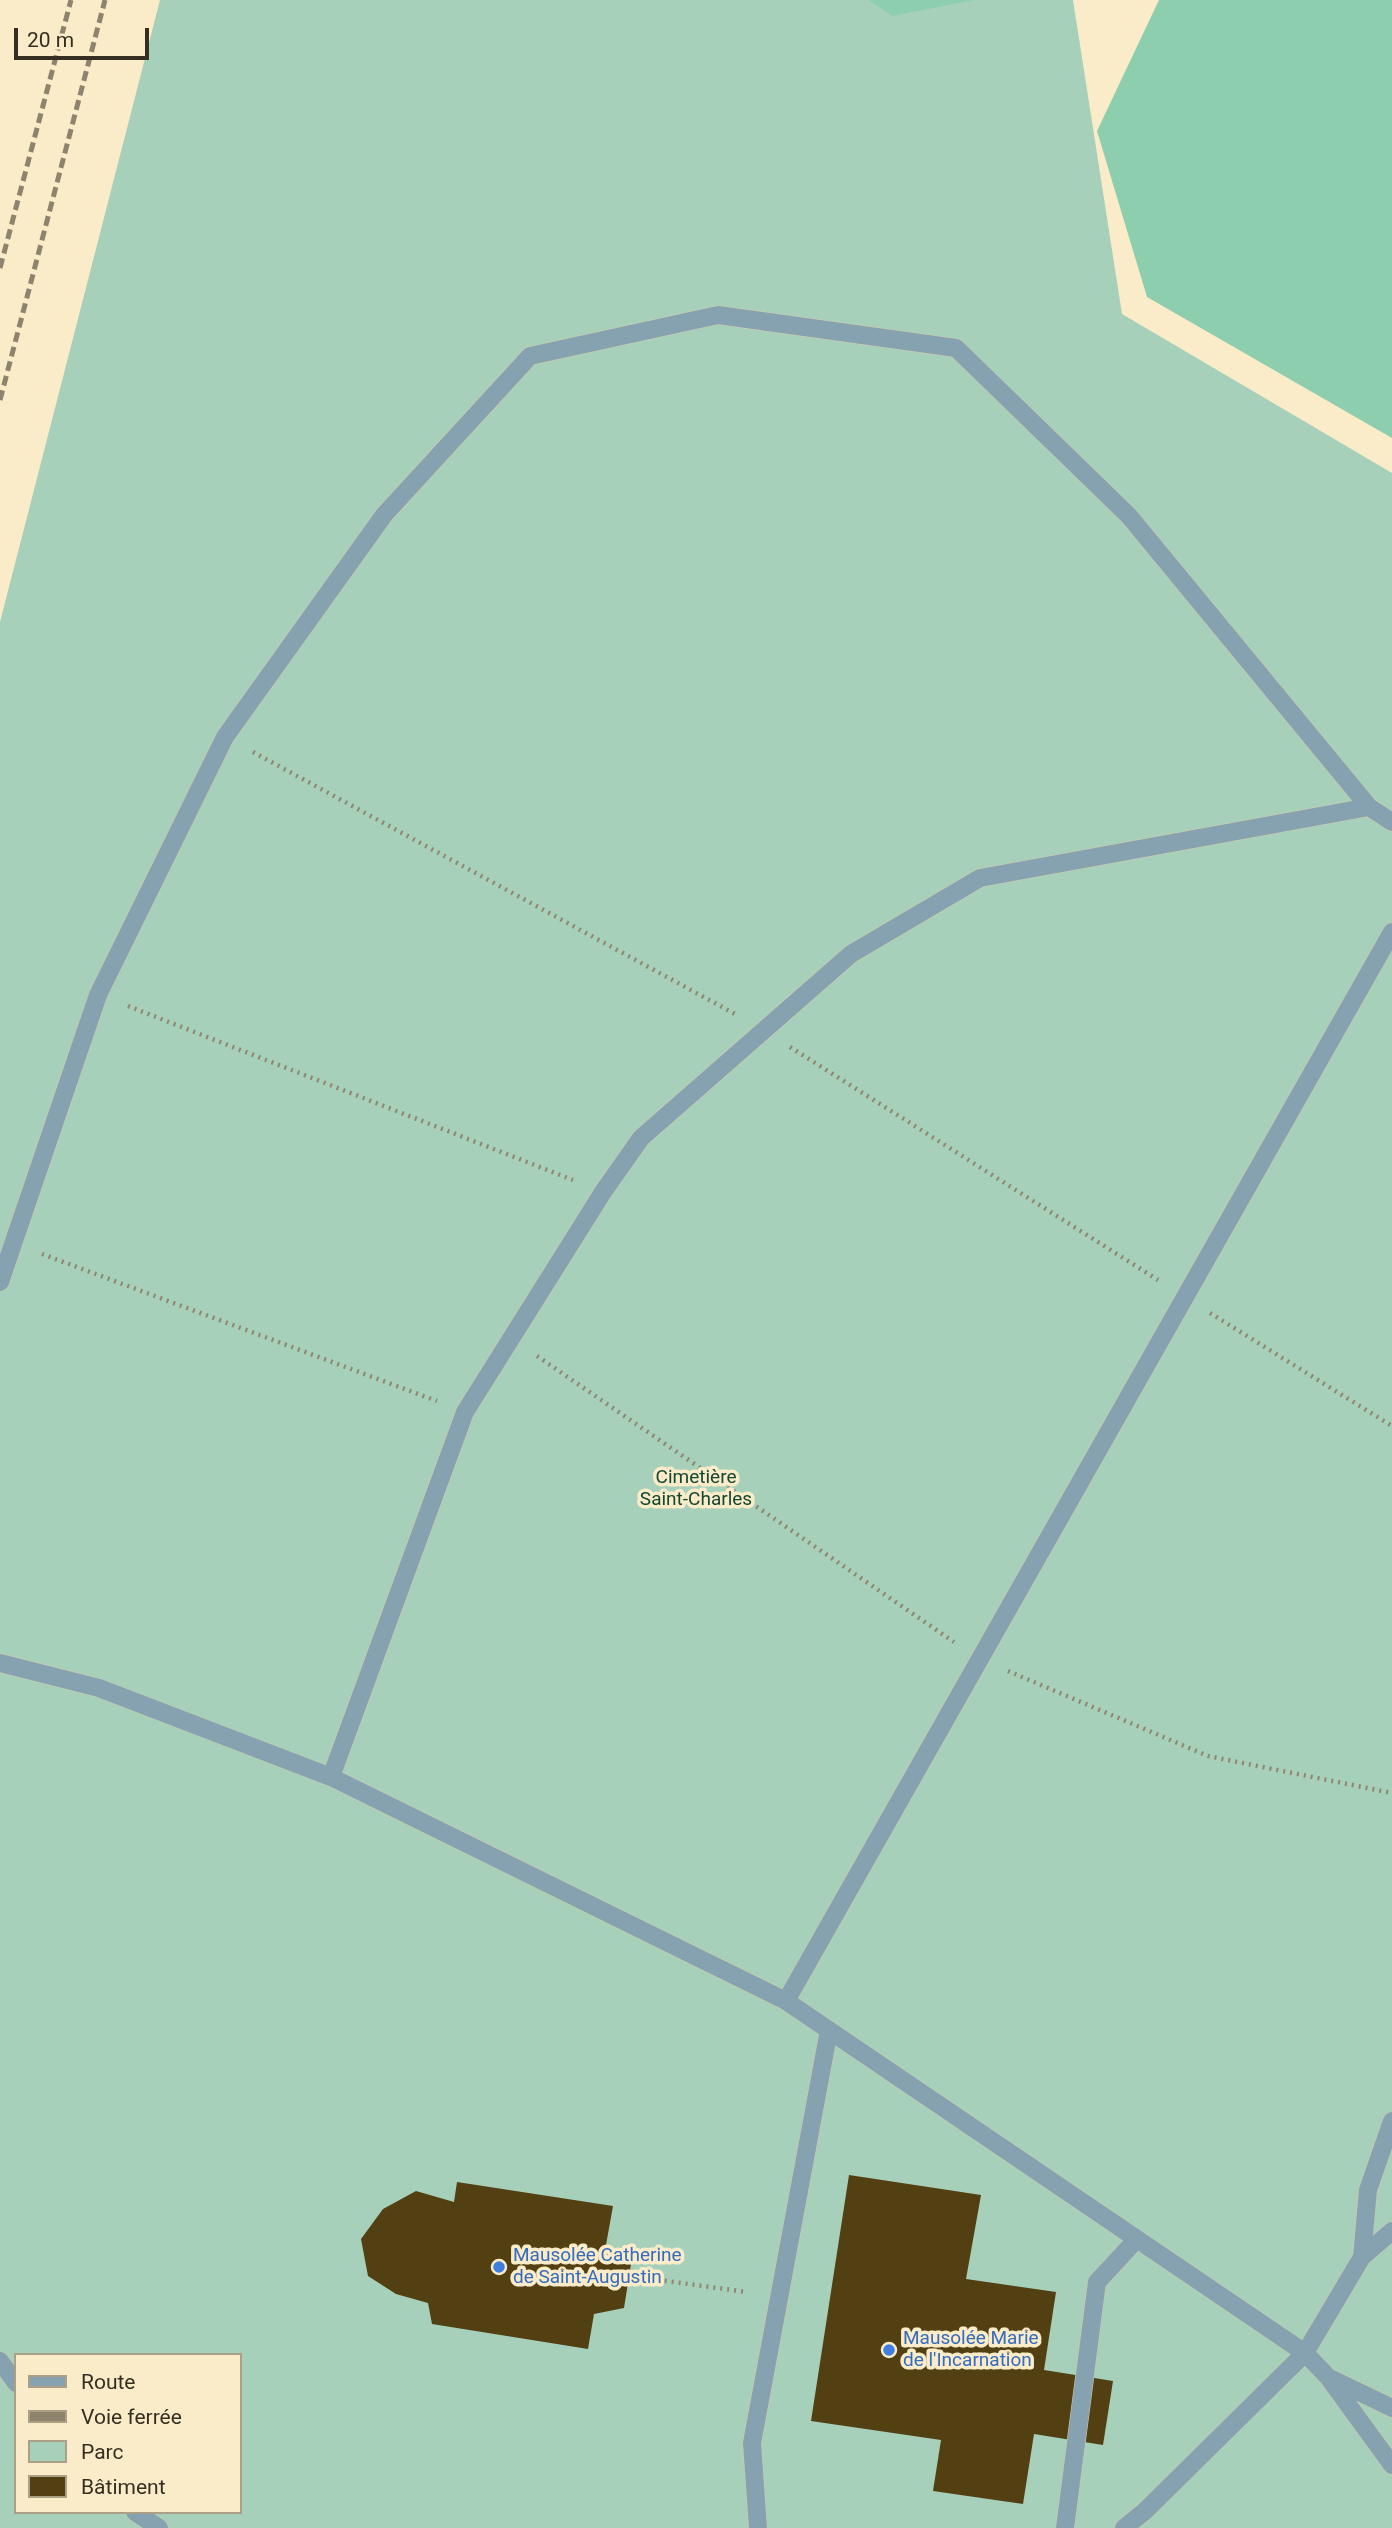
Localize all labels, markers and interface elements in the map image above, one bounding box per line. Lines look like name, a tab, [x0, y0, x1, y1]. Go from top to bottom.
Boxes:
scale bar	[18, 14, 152, 58]
text: 20 m	[27, 28, 74, 52]
park label: Cimetière Saint-Charles	[640, 1467, 752, 1511]
place label: Mausolée Catherine de Saint-Augustin	[513, 2245, 682, 2289]
marker: Mausolée Catherine de Saint-Augustin	[491, 2259, 507, 2275]
place label: Mausolée Marie de l'Incarnation	[903, 2328, 1039, 2372]
marker: Mausolée Marie de l'Incarnation	[881, 2342, 897, 2358]
legend	[14, 2353, 242, 2514]
text: Route	[81, 2370, 136, 2394]
text: Voie ferrée	[81, 2405, 182, 2429]
text: Parc	[81, 2440, 123, 2464]
text: Bâtiment	[81, 2475, 166, 2499]

